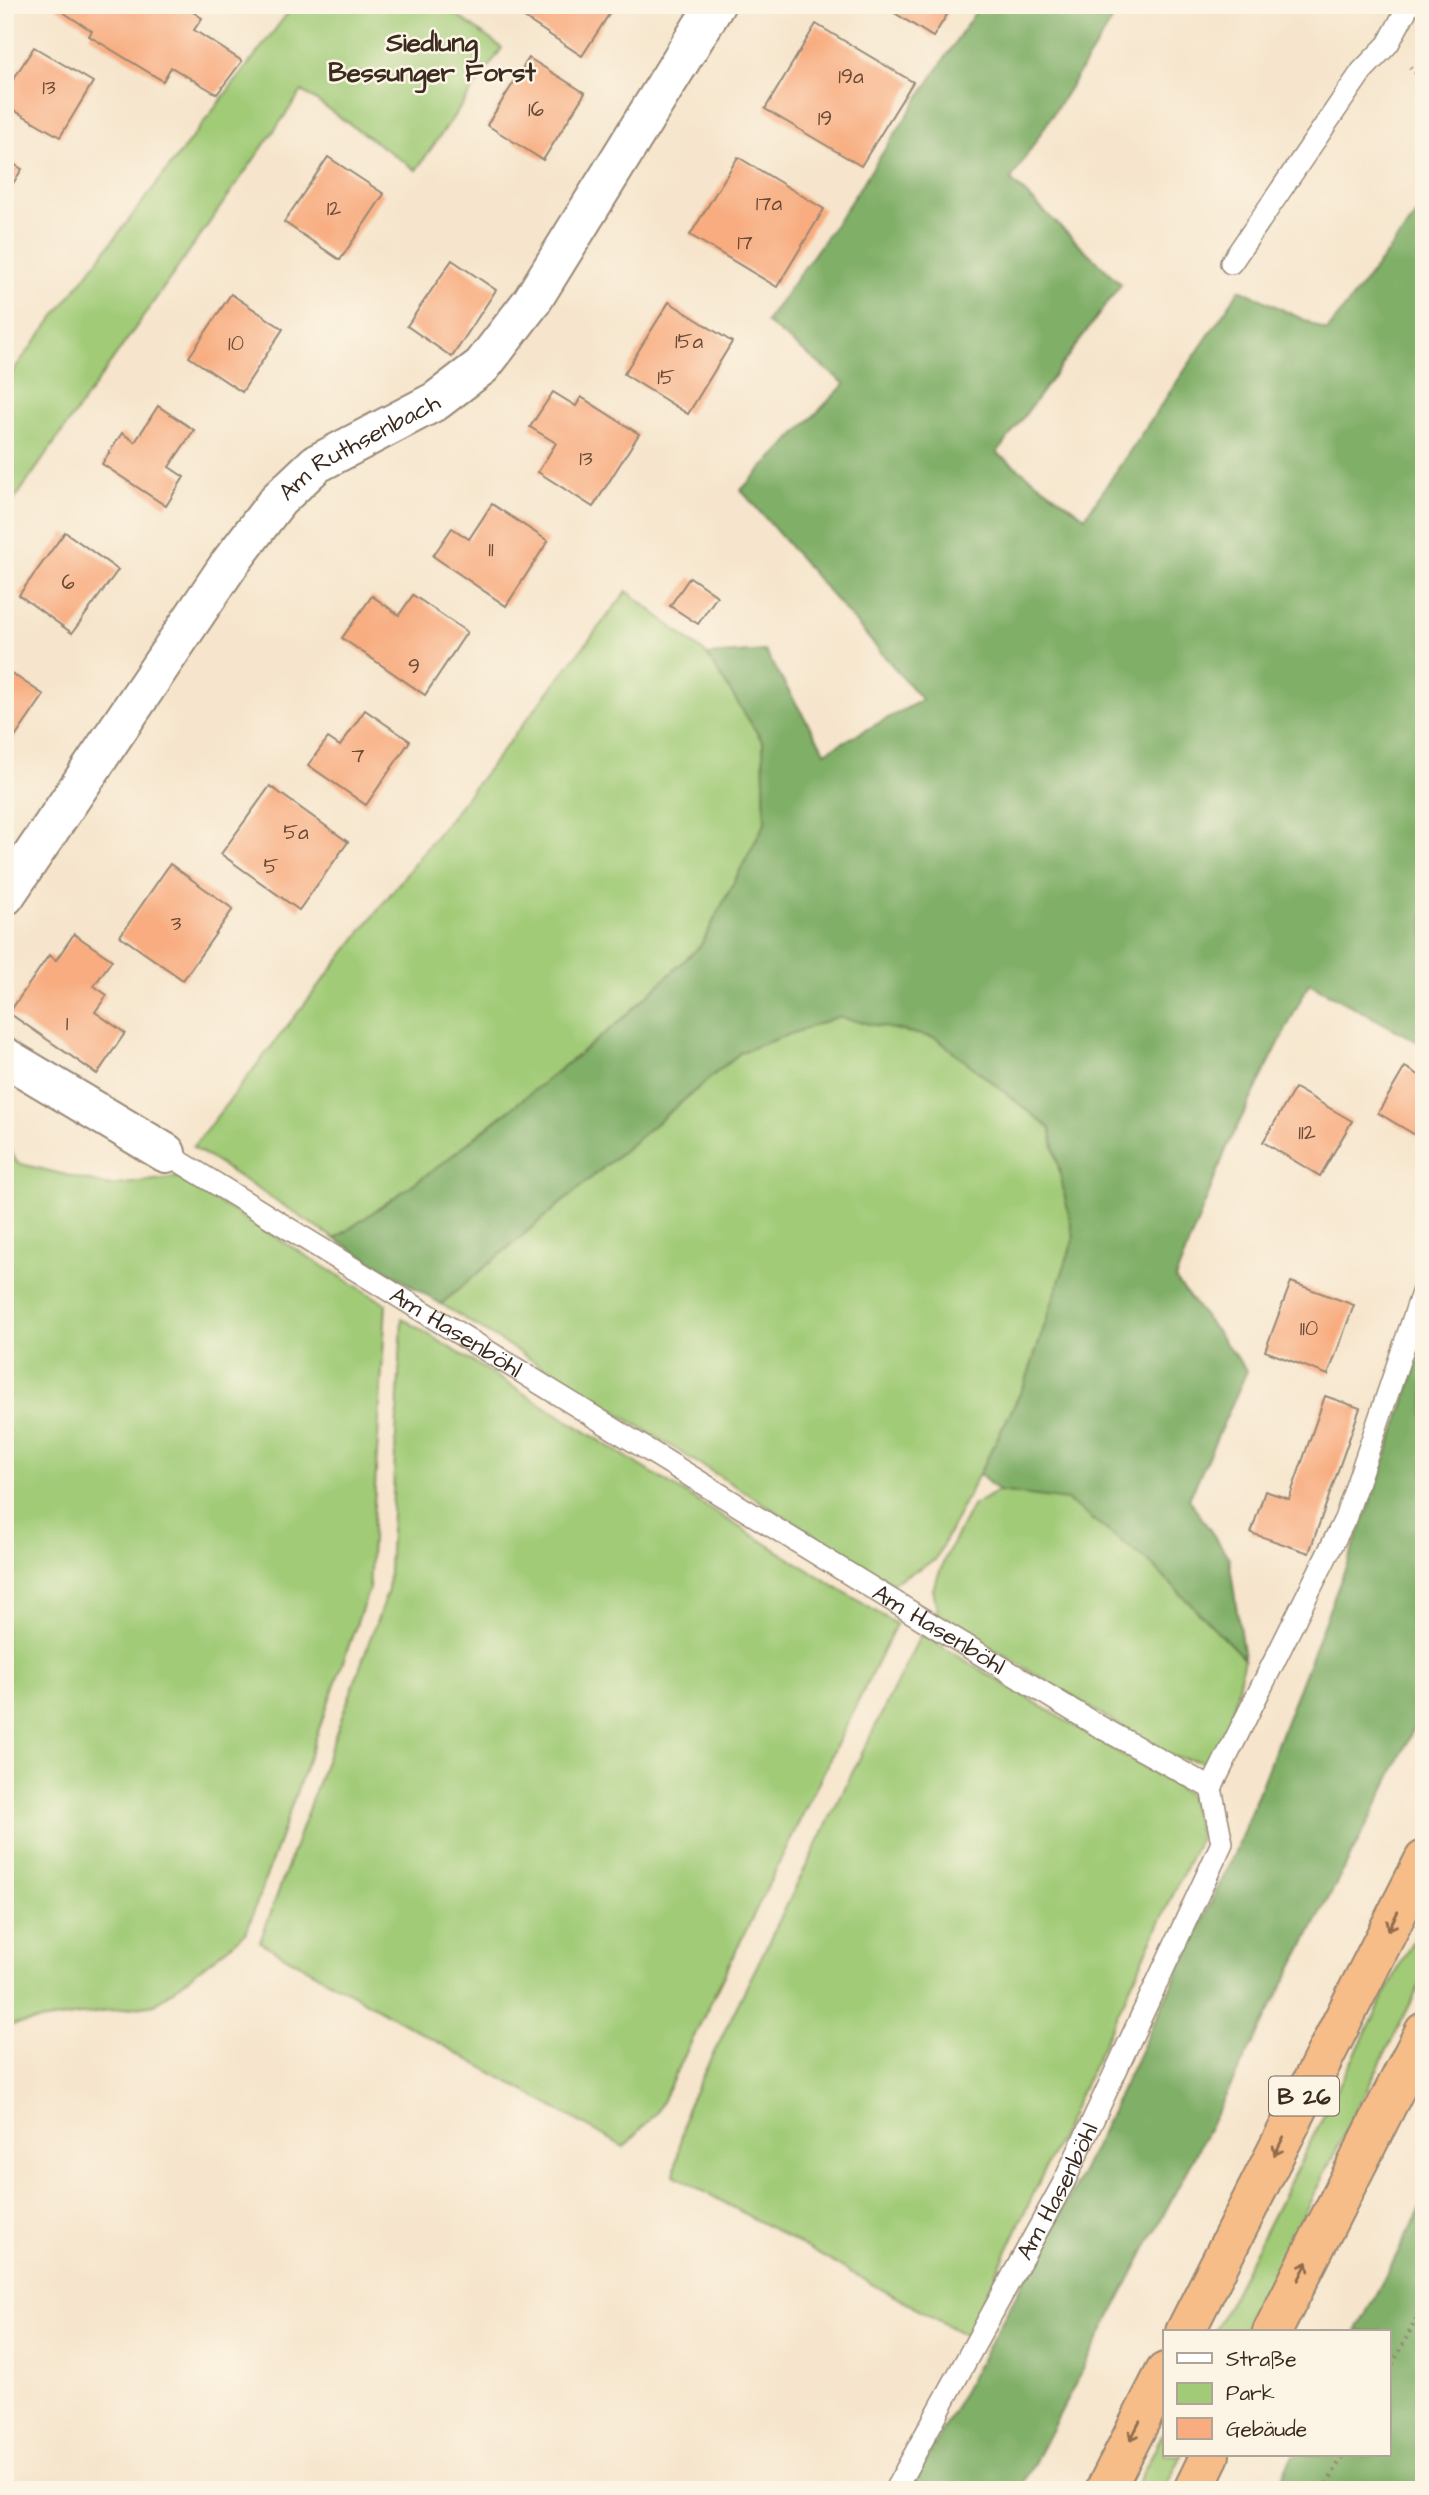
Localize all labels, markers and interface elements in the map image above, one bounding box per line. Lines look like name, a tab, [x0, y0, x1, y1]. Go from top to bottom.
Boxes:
district label: Siedlung Bessunger Forst	[328, 25, 536, 94]
house number: 19a	[838, 62, 864, 91]
house number: 13	[42, 73, 56, 102]
house number: 16	[528, 95, 544, 124]
house number: 19	[818, 104, 832, 133]
house number: 17a	[756, 189, 782, 218]
house number: 12	[327, 194, 341, 223]
house number: 17	[737, 228, 753, 257]
house number: 15a	[675, 327, 703, 356]
house number: 10	[228, 329, 244, 358]
house number: 15	[657, 363, 675, 392]
street label: Am Ruthsenbach	[271, 386, 446, 509]
house number: 13	[579, 444, 593, 473]
house number: 11	[488, 535, 494, 564]
house number: 6	[61, 568, 75, 597]
house number: 9	[408, 652, 420, 681]
house number: 7	[352, 741, 365, 770]
house number: 5a	[283, 818, 309, 847]
house number: 5	[264, 852, 279, 881]
house number: 3	[171, 909, 182, 938]
house number: 1	[66, 1009, 69, 1038]
house number: 112	[1298, 1118, 1316, 1147]
street label: Am Hasenböhl	[383, 1279, 529, 1387]
house number: 110	[1300, 1314, 1318, 1343]
street label: Am Hasenböhl	[866, 1576, 1012, 1684]
one-way arrow	[1386, 1910, 1400, 1931]
road number: B 26	[1269, 2076, 1339, 2116]
street label: Am Hasenböhl	[1008, 2117, 1107, 2266]
one-way arrow	[1272, 2135, 1286, 2156]
one-way arrow	[1296, 2261, 1310, 2282]
legend	[1163, 2330, 1390, 2456]
text: Straße	[1226, 2345, 1297, 2374]
text: Park	[1226, 2379, 1275, 2408]
text: Gebäude	[1226, 2415, 1307, 2444]
one-way arrow	[1127, 2420, 1141, 2441]

